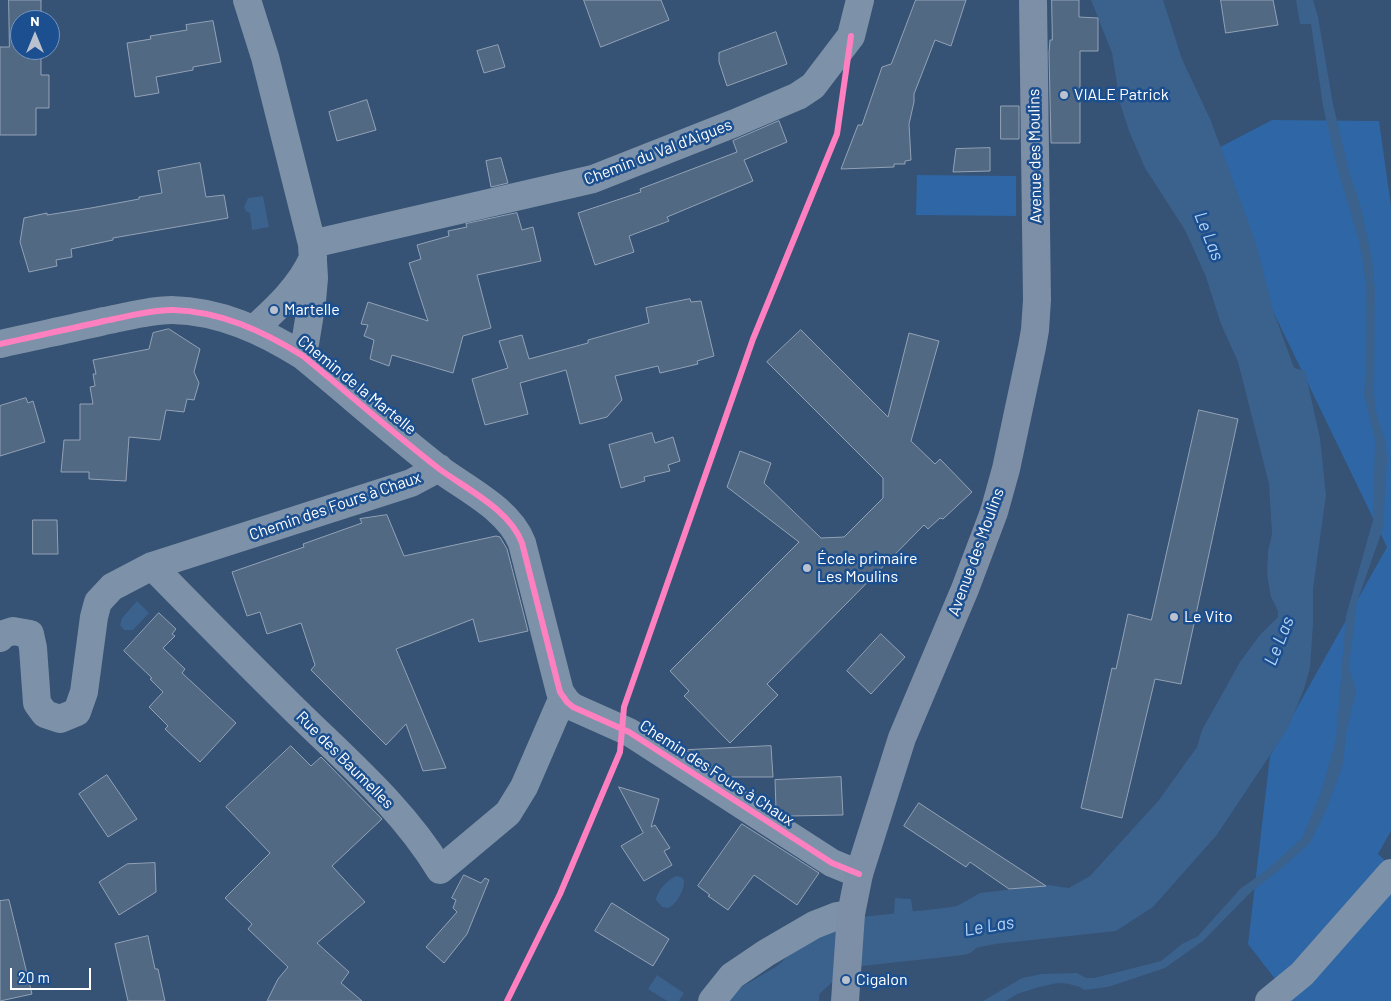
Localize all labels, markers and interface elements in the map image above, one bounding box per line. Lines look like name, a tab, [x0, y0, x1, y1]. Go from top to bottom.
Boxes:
north arrow	[10, 10, 60, 60]
text: N	[30, 12, 40, 29]
place label: VIALE Patrick	[1074, 85, 1169, 105]
street label: Avenue des Moulins	[1024, 88, 1046, 224]
marker: VIALE Patrick	[1058, 89, 1070, 101]
street label: Chemin du Val d'Aigues	[581, 115, 735, 189]
water label: Le Las	[1190, 209, 1228, 263]
place label: Martelle	[284, 300, 340, 320]
marker: Martelle	[268, 304, 280, 316]
street label: Chemin de la Martelle	[294, 331, 420, 439]
street label: Chemin des Fours à Chaux	[247, 468, 423, 544]
street label: Avenue des Moulins	[944, 485, 1008, 619]
place label: École primaire Les Moulins	[817, 549, 918, 587]
marker: École primaire Les Moulins	[801, 562, 813, 574]
place label: Le Vito	[1184, 607, 1233, 627]
marker: Le Vito	[1168, 611, 1180, 623]
water label: Le Las	[1260, 614, 1298, 668]
street label: Rue des Baumelles	[292, 707, 398, 813]
street label: Chemin des Fours à Chaux	[636, 716, 798, 830]
water label: Le Las	[962, 911, 1016, 941]
scale bar	[12, 958, 94, 990]
text: 20 m	[18, 968, 50, 986]
place label: Cigalon	[856, 970, 908, 990]
marker: Cigalon	[840, 974, 852, 986]

